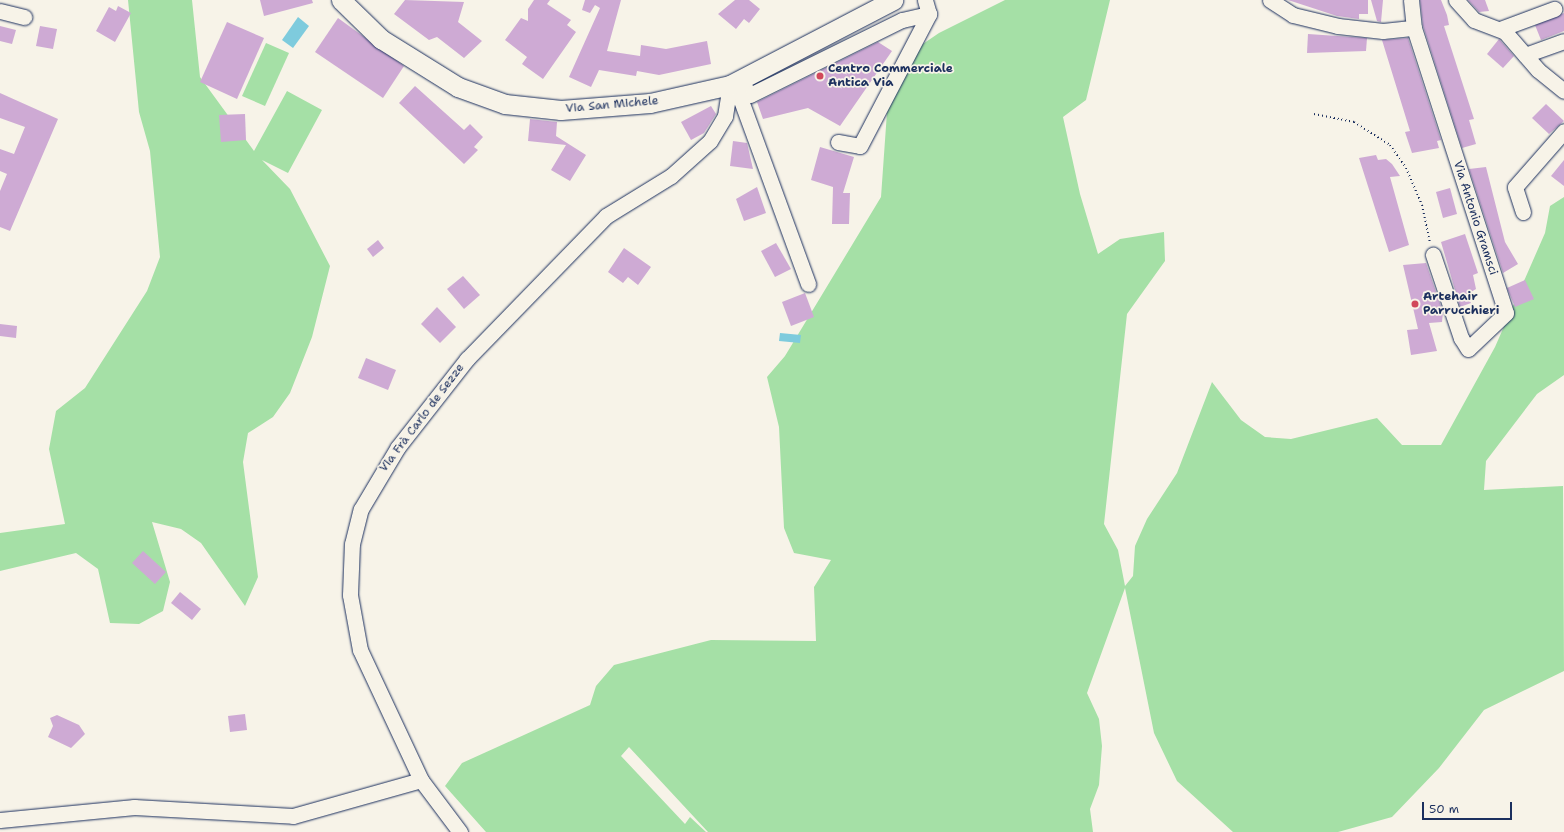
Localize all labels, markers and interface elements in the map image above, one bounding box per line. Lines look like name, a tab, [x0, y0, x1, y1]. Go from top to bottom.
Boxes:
place label: Centro Commerciale Antica Via	[828, 62, 953, 90]
marker: Centro Commerciale Antica Via	[815, 71, 825, 81]
street label: Via San Michele	[565, 94, 659, 116]
street label: Via Antonio Gramsci	[1450, 159, 1500, 277]
place label: Artehair Parrucchieri	[1423, 290, 1499, 318]
marker: Artehair Parrucchieri	[1410, 299, 1420, 309]
street label: Via Frà Carlo de Sezze	[376, 361, 468, 475]
scale bar	[1424, 794, 1514, 820]
text: 50 m	[1429, 801, 1459, 817]

